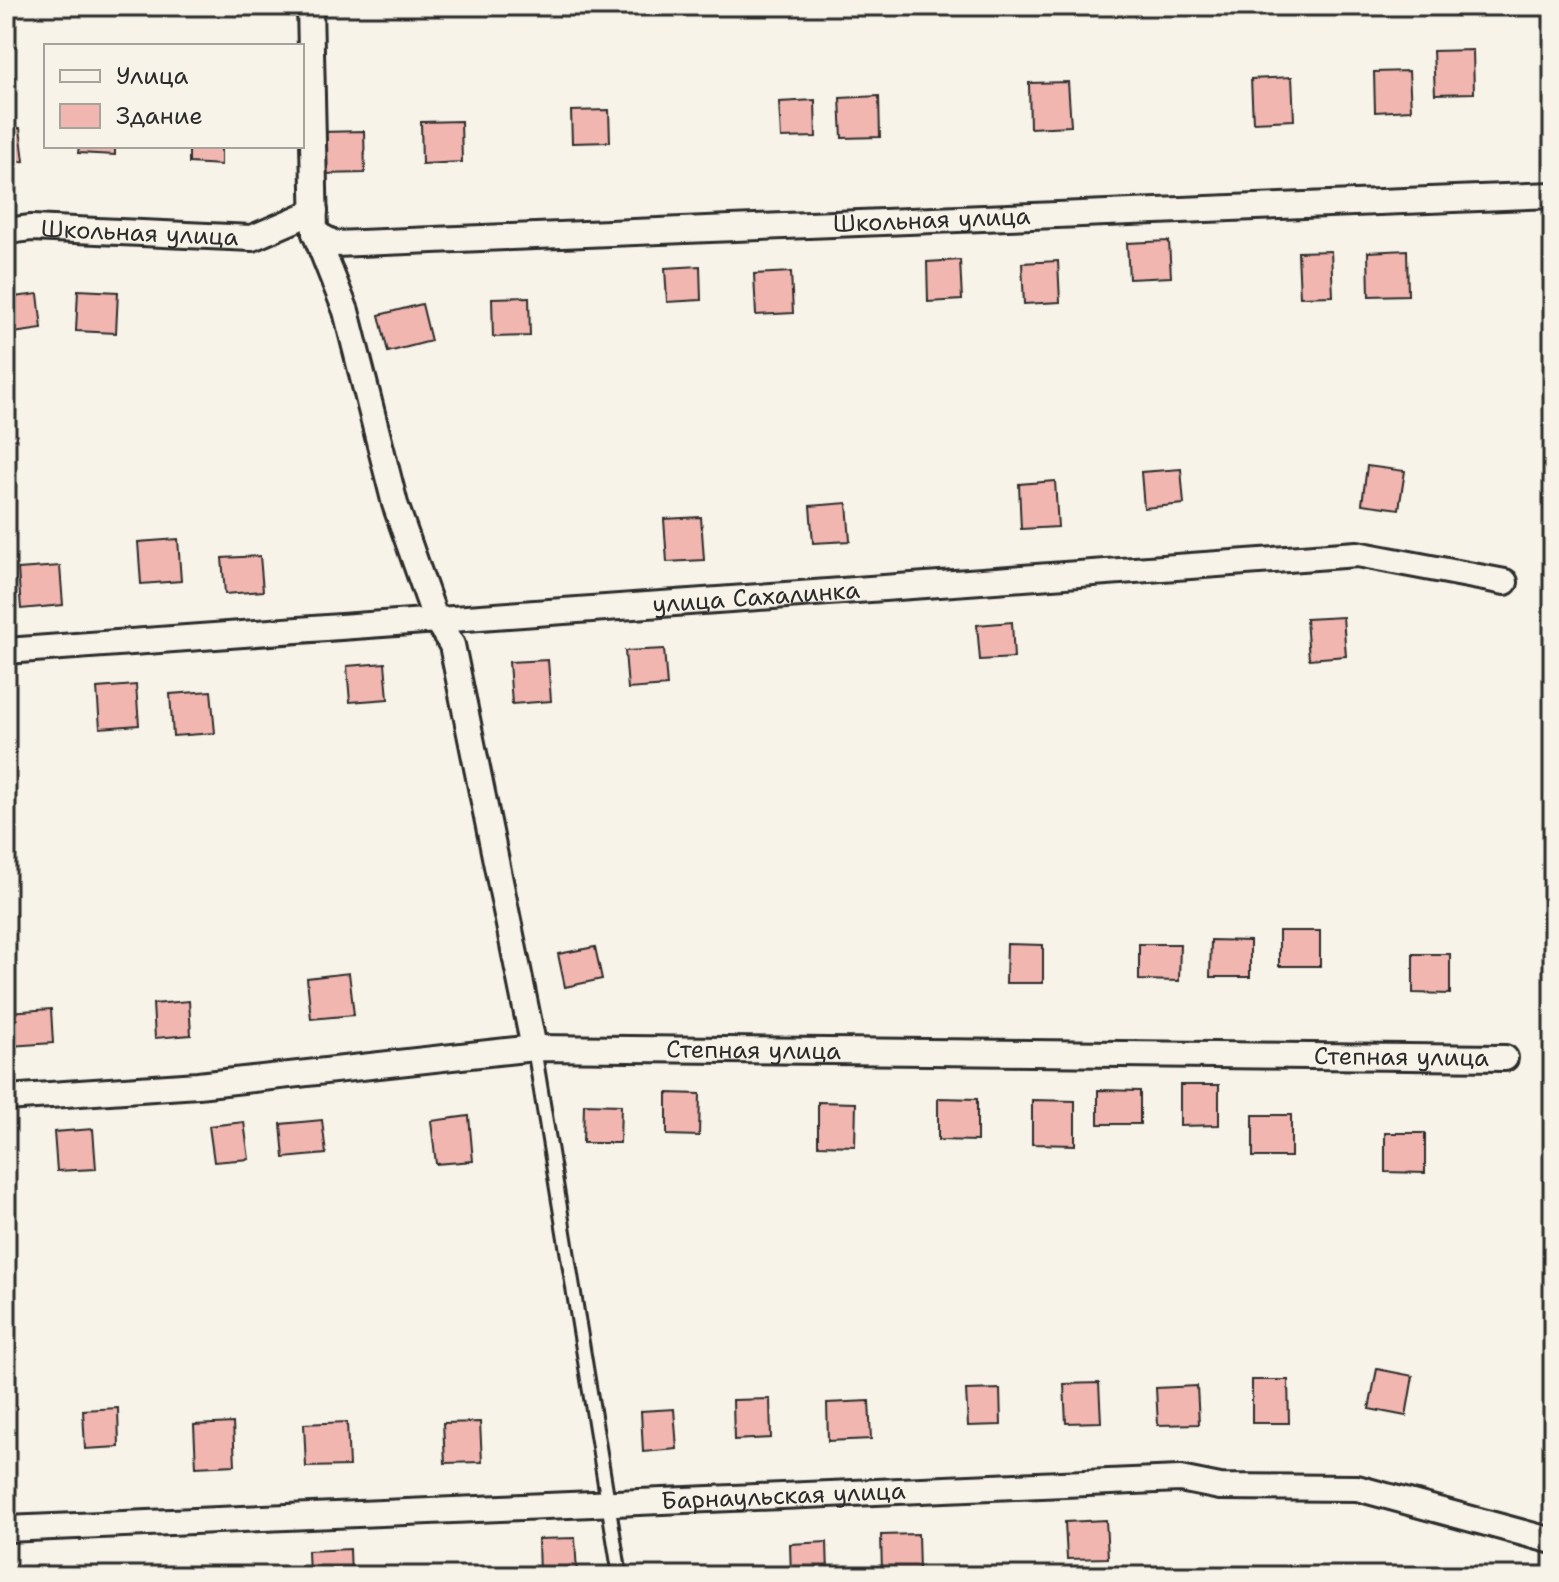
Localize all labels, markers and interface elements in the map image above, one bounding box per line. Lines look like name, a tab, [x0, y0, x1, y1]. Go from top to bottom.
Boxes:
legend	[44, 44, 304, 148]
text: Улица	[116, 60, 189, 92]
text: Здание	[116, 100, 203, 132]
street label: Школьная улица	[832, 200, 1031, 240]
street label: Школьная улица	[40, 212, 239, 253]
street label: улица Сахалинка	[651, 574, 861, 621]
street label: Степная улица	[666, 1033, 841, 1067]
street label: Степная улица	[1314, 1040, 1489, 1074]
street label: Барнаульская улица	[660, 1475, 906, 1517]

